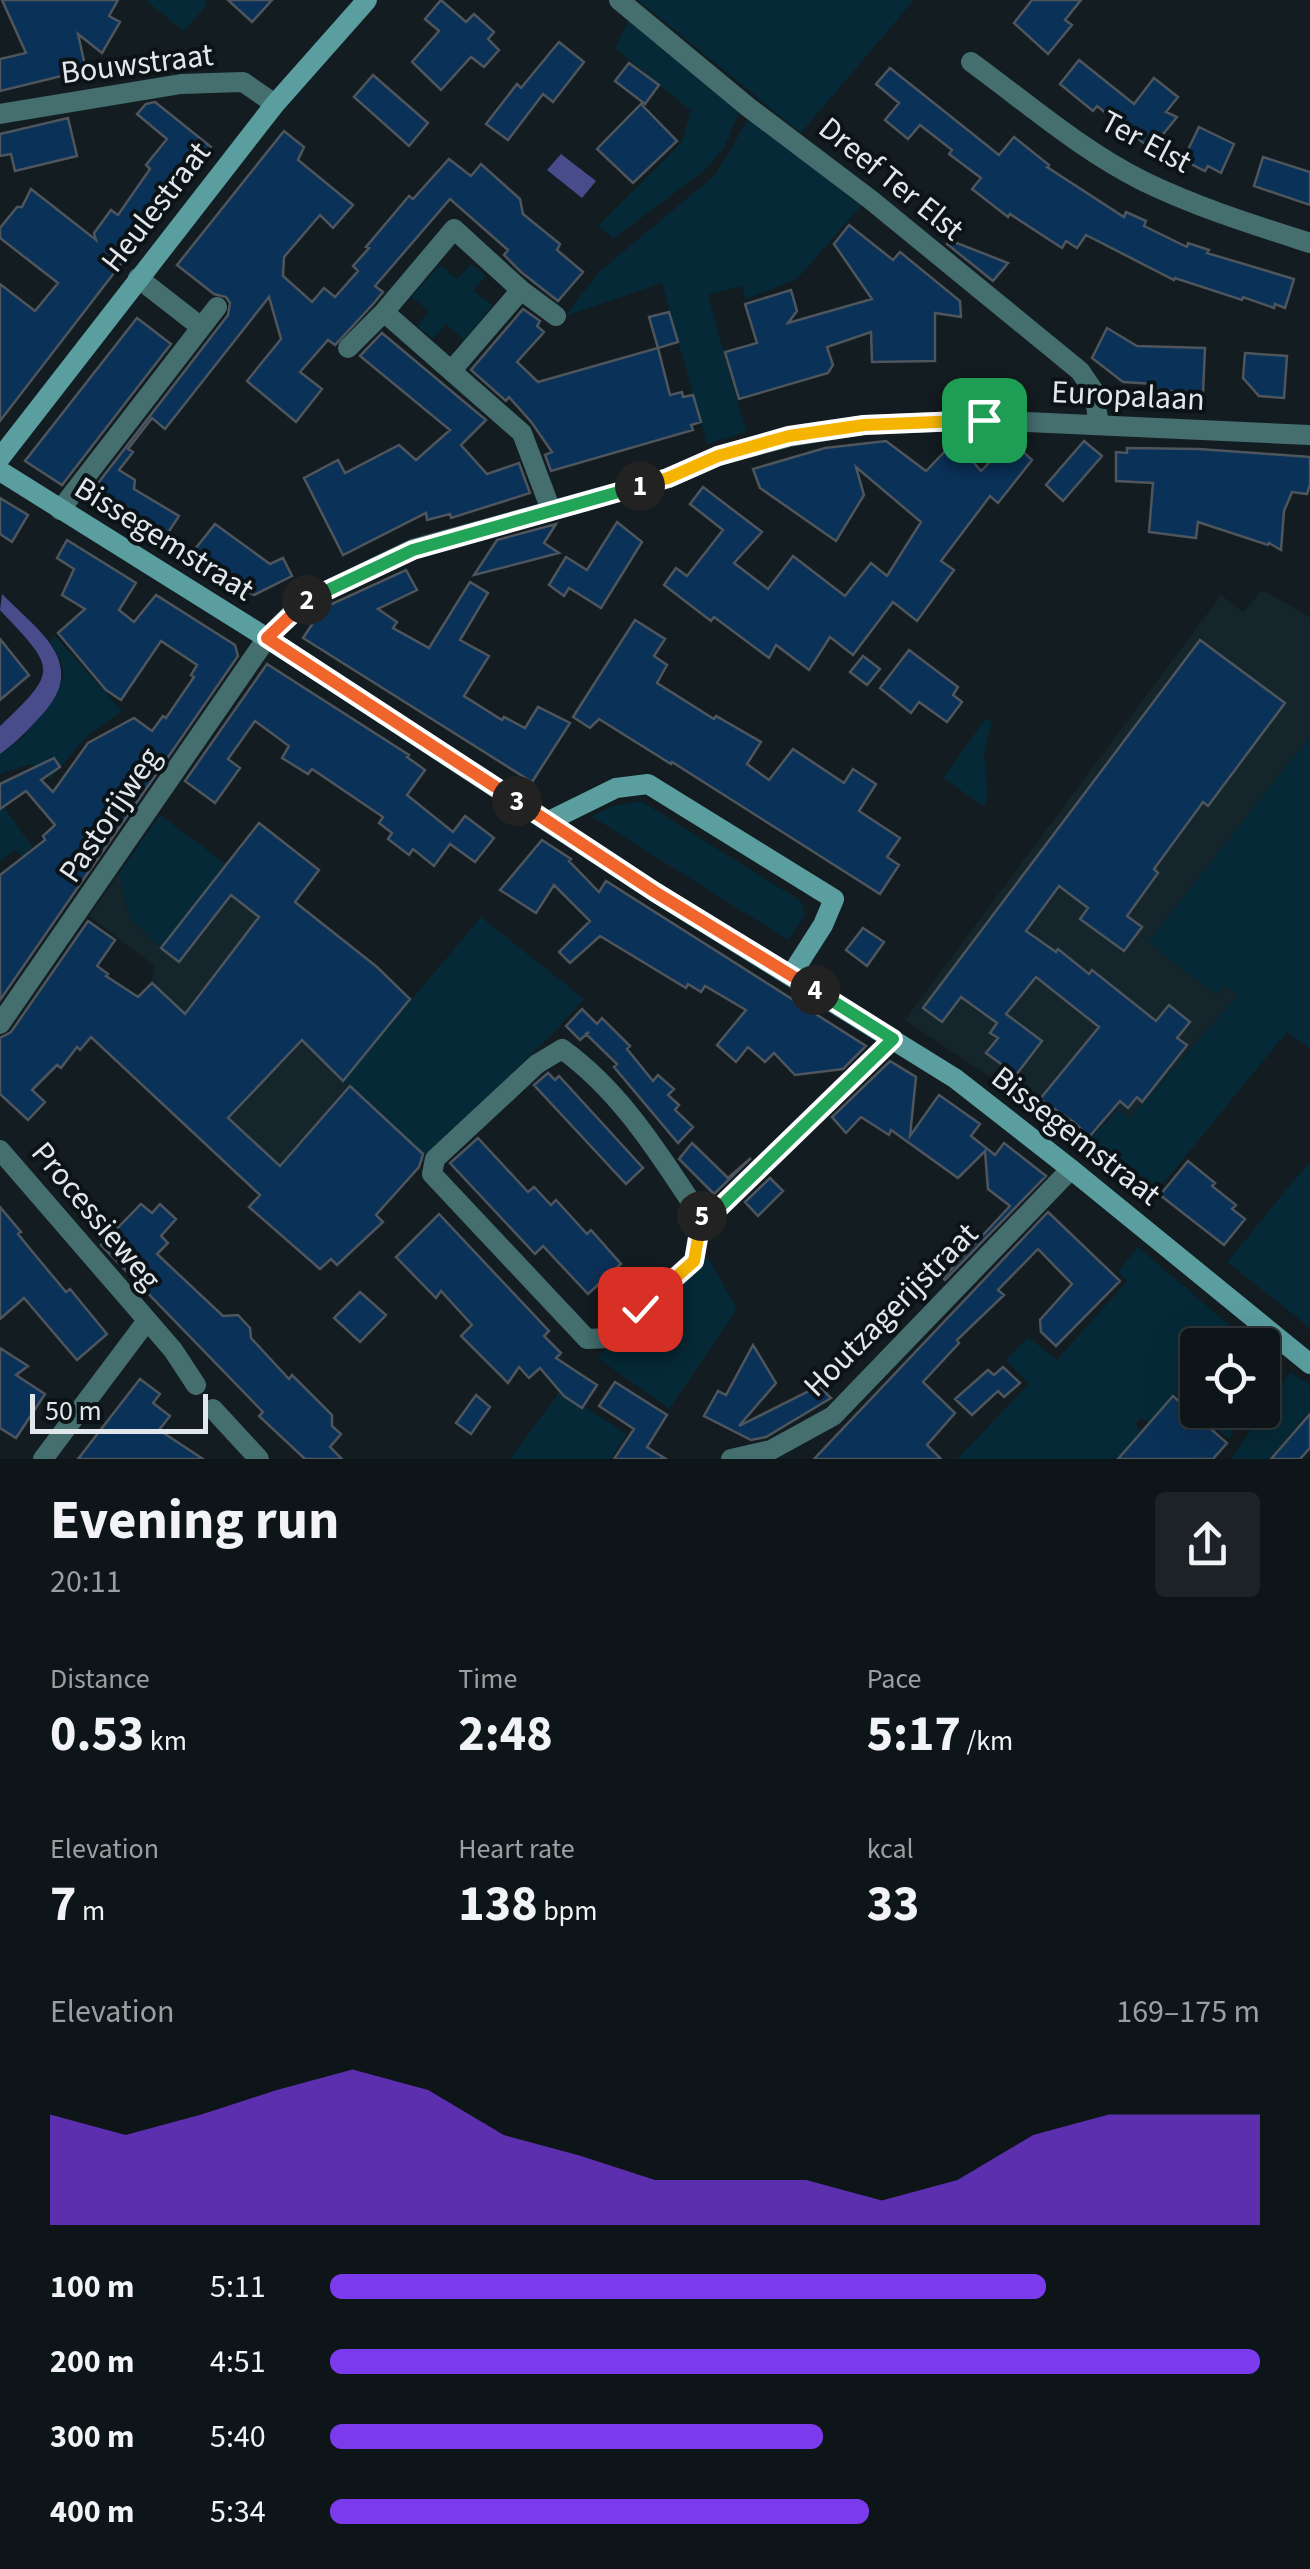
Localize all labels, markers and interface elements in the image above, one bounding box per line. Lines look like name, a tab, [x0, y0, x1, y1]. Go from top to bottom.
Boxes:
street label: Bouwstraat	[58, 32, 216, 96]
street label: Ter Elst	[1092, 99, 1200, 185]
street label: Dreef Ter Elst	[809, 106, 974, 252]
street label: Heulestraat	[90, 132, 222, 282]
street label: Europalaan	[1050, 369, 1206, 423]
pin	[942, 378, 1027, 463]
icon: arrive	[957, 393, 1012, 448]
pin: 1	[615, 461, 665, 511]
street label: Bissegemstraat	[65, 466, 263, 613]
text: 1	[633, 466, 647, 506]
pin: 2	[282, 575, 332, 625]
text: 2	[300, 580, 314, 620]
street label: Pastorijweg	[48, 738, 172, 892]
pin: 3	[492, 776, 542, 826]
text: 3	[510, 781, 524, 821]
pin: 4	[790, 965, 840, 1015]
text: 4	[808, 970, 822, 1010]
street label: Bissegemstraat	[982, 1055, 1171, 1217]
street label: Processieweg	[20, 1132, 172, 1300]
pin: 5	[677, 1191, 727, 1241]
text: 5	[695, 1196, 709, 1236]
street label: Houtzagerijstraat	[793, 1212, 989, 1408]
pin	[598, 1267, 683, 1352]
icon: check	[613, 1282, 668, 1337]
map controls	[1180, 1328, 1280, 1428]
button: locate	[1180, 1328, 1280, 1428]
scale bar	[30, 1389, 208, 1433]
text: 50 m	[45, 1391, 102, 1431]
text: Evening run	[50, 1482, 339, 1560]
button: share	[1155, 1492, 1260, 1597]
text: 20:11	[50, 1559, 122, 1605]
text: Distance	[50, 1659, 150, 1699]
text: Time	[458, 1659, 517, 1699]
text: Pace	[867, 1659, 922, 1699]
text: 0.53	[50, 1699, 144, 1770]
text: 2:48	[458, 1699, 553, 1770]
text: 5:17	[867, 1699, 961, 1770]
text: km	[144, 1721, 187, 1761]
text: /km	[961, 1721, 1013, 1761]
text: Elevation	[50, 1829, 159, 1869]
text: Heart rate	[458, 1829, 575, 1869]
text: kcal	[867, 1829, 914, 1869]
text: 7	[50, 1869, 76, 1940]
text: 138	[458, 1869, 538, 1940]
text: 33	[867, 1869, 919, 1940]
text: m	[76, 1891, 105, 1931]
text: bpm	[538, 1891, 597, 1931]
text: Elevation	[50, 1989, 175, 2035]
text: 169–175 m	[1116, 1989, 1260, 2035]
text: 100 m	[50, 2264, 135, 2310]
text: 5:11	[210, 2264, 266, 2310]
text: 200 m	[50, 2339, 135, 2385]
text: 4:51	[210, 2339, 266, 2385]
text: 300 m	[50, 2414, 135, 2460]
text: 5:40	[210, 2414, 266, 2460]
text: 400 m	[50, 2489, 135, 2535]
text: 5:34	[210, 2489, 266, 2535]

